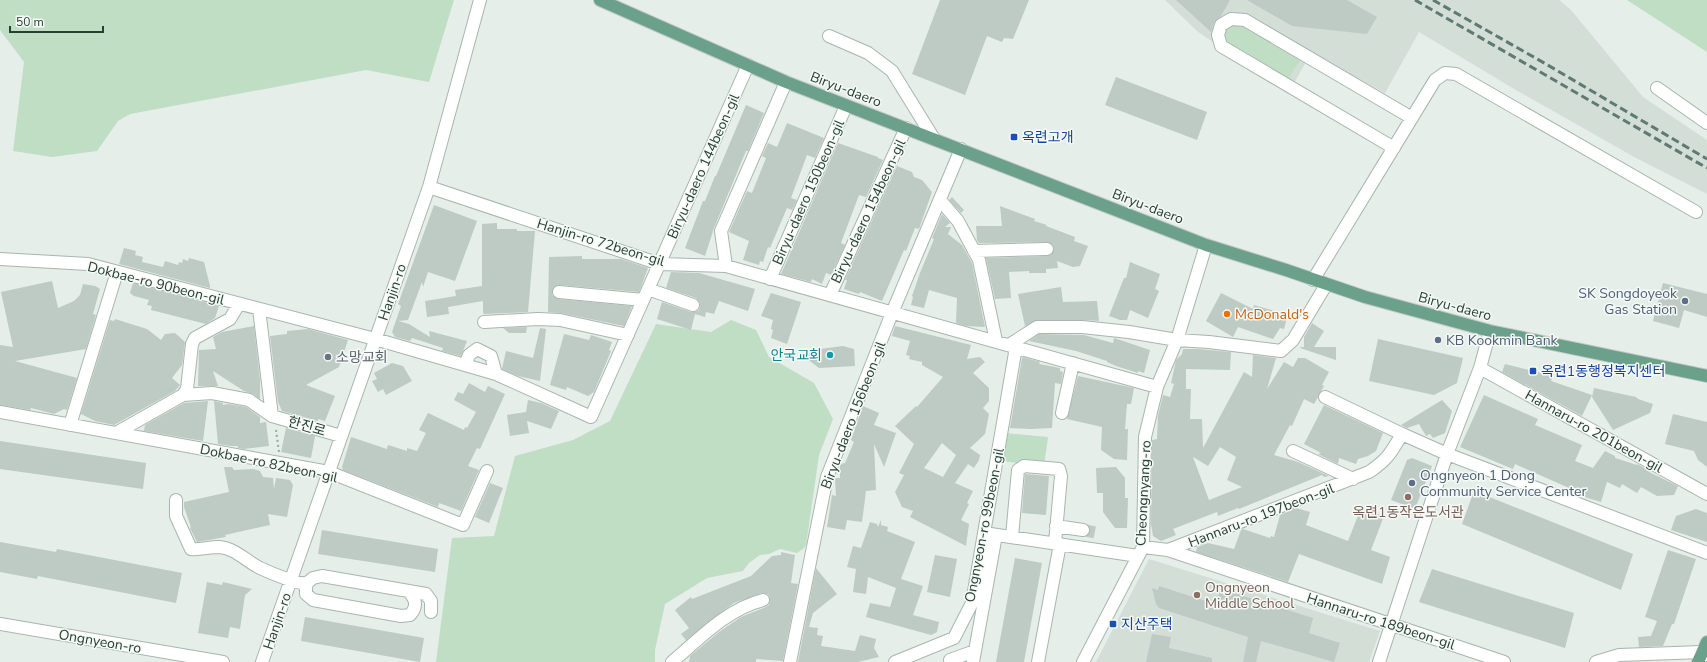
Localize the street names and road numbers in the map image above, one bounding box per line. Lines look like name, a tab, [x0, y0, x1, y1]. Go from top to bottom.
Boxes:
street label: Biryu-daero	[807, 67, 884, 112]
street label: Biryu-daero 144beon-gil	[663, 90, 744, 242]
street label: Biryu-daero 150beon-gil	[768, 116, 849, 268]
street label: Biryu-daero 154beon-gil	[827, 135, 911, 286]
street label: Biryu-daero	[1109, 184, 1186, 229]
street label: Hanjin-ro 72beon-gil	[535, 214, 668, 271]
street label: Dokbae-ro 90beon-gil	[85, 257, 227, 310]
street label: Hanjin-ro	[374, 261, 411, 323]
street label: Biryu-daero	[1416, 288, 1494, 325]
street label: Biryu-daero 156beon-gil	[816, 338, 891, 492]
street label: Hannaru-ro 201beon-gil	[1521, 386, 1667, 478]
street label: 한진로	[286, 412, 328, 441]
street label: Cheongnyang-ro	[1131, 439, 1156, 546]
street label: Dokbae-ro 82beon-gil	[198, 440, 340, 488]
street label: Ongnyeon-ro 99beon-gil	[960, 445, 1009, 604]
street label: Hannaru-ro 197beon-gil	[1186, 479, 1338, 552]
street label: Hannaru-ro 189beon-gil	[1304, 589, 1458, 655]
street label: Hanjin-ro	[259, 590, 296, 652]
street label: Ongnyeon-ro	[57, 625, 143, 658]

